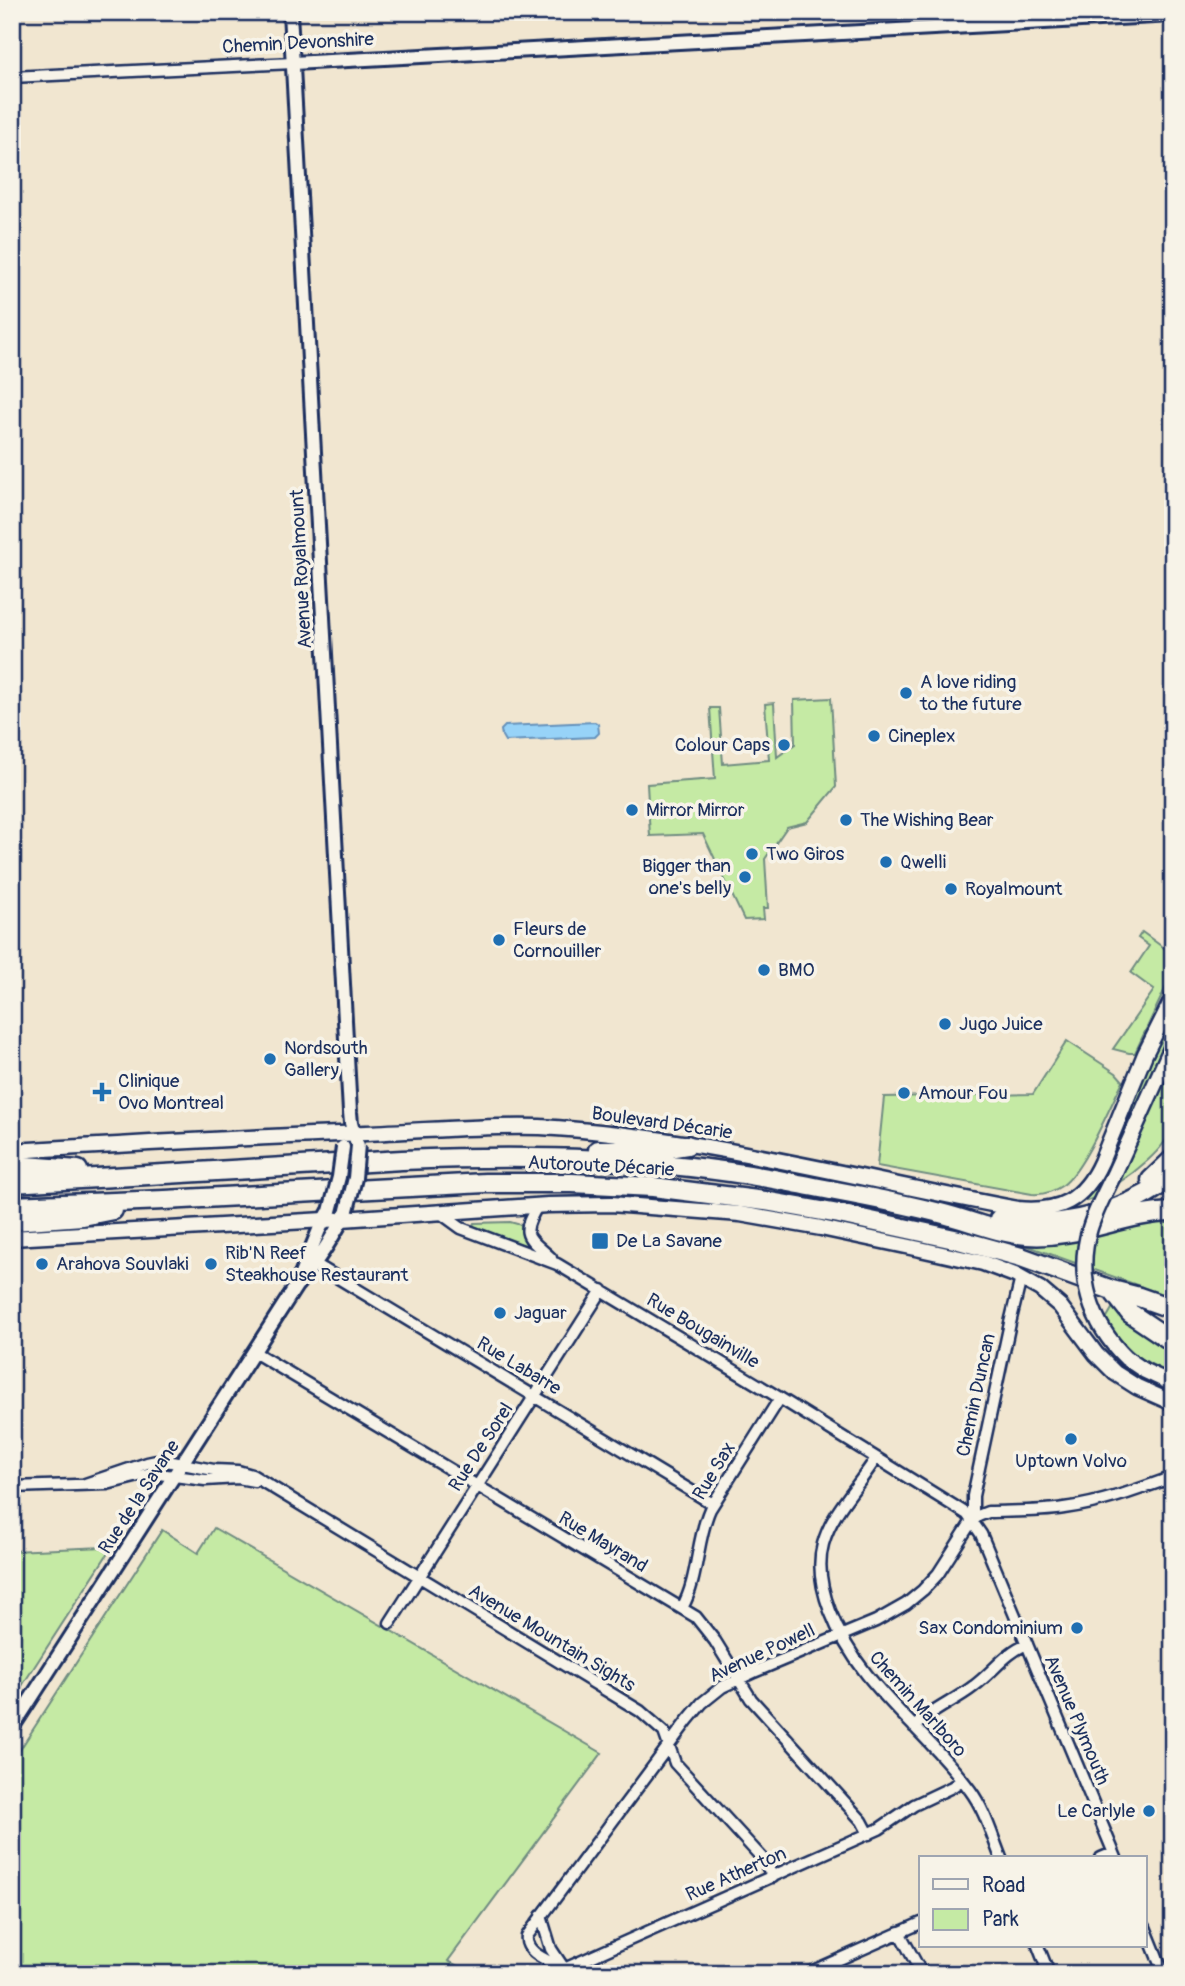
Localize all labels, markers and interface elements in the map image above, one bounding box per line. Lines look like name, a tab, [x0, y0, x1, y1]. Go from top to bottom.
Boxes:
street label: Chemin Devonshire	[222, 27, 375, 59]
street label: Avenue Royalmount	[285, 488, 317, 650]
place label: A love riding to the future	[919, 670, 1022, 716]
marker: A love riding to the future	[898, 685, 914, 701]
place label: Cineplex	[888, 724, 955, 748]
marker: Cineplex	[866, 728, 882, 744]
place label: Colour Caps	[675, 733, 770, 757]
marker: Colour Caps	[776, 737, 792, 753]
place label: Mirror Mirror	[646, 798, 745, 822]
marker: Mirror Mirror	[624, 802, 640, 818]
place label: The Wishing Bear	[860, 808, 994, 832]
marker: The Wishing Bear	[838, 812, 854, 828]
place label: Two Giros	[766, 842, 845, 866]
marker: Two Giros	[744, 846, 760, 862]
place label: Qwelli	[900, 850, 946, 874]
place label: Bigger than one's belly	[642, 854, 731, 900]
marker: Qwelli	[878, 854, 894, 870]
marker: Bigger than one's belly	[737, 869, 753, 885]
place label: Royalmount	[965, 877, 1063, 901]
marker: Royalmount	[943, 881, 959, 897]
place label: Fleurs de Cornouiller	[513, 917, 601, 963]
marker: Fleurs de Cornouiller	[491, 932, 507, 948]
place label: BMO	[778, 958, 815, 982]
marker: BMO	[756, 962, 772, 978]
place label: Jugo Juice	[959, 1012, 1043, 1036]
marker: Jugo Juice	[937, 1016, 953, 1032]
place label: Nordsouth Gallery	[284, 1036, 368, 1082]
marker: Nordsouth Gallery	[262, 1051, 278, 1067]
place label: Clinique Ovo Montreal	[118, 1069, 224, 1115]
place label: Amour Fou	[918, 1081, 1008, 1105]
marker: Clinique Ovo Montreal	[92, 1082, 112, 1102]
marker: Amour Fou	[896, 1085, 912, 1101]
street label: Boulevard Décarie	[590, 1101, 734, 1145]
street label: Autoroute Décarie	[527, 1150, 675, 1182]
place label: De La Savane	[616, 1229, 723, 1253]
marker: De La Savane	[590, 1231, 610, 1251]
place label: Rib'N Reef Steakhouse Restaurant	[225, 1241, 409, 1287]
place label: Arahova Souvlaki	[56, 1252, 189, 1276]
marker: Arahova Souvlaki	[34, 1256, 50, 1272]
marker: Rib'N Reef Steakhouse Restaurant	[203, 1256, 219, 1272]
street label: Rue Bougainville	[642, 1288, 764, 1374]
place label: Jaguar	[514, 1301, 567, 1325]
marker: Jaguar	[492, 1305, 508, 1321]
street label: Rue Labarre	[472, 1331, 566, 1401]
street label: Chemin Duncan	[951, 1331, 1001, 1459]
street label: Rue De Sorel	[443, 1398, 519, 1496]
marker: Uptown Volvo	[1063, 1431, 1079, 1447]
street label: Rue de la Savane	[93, 1435, 185, 1559]
street label: Rue Sax	[687, 1438, 741, 1504]
place label: Uptown Volvo	[1015, 1449, 1127, 1473]
street label: Rue Mayrand	[554, 1506, 652, 1578]
street label: Avenue Mountain Sights	[464, 1579, 640, 1698]
place label: Sax Condominium	[918, 1616, 1063, 1640]
street label: Avenue Powell	[705, 1618, 819, 1688]
marker: Sax Condominium	[1069, 1620, 1085, 1636]
street label: Chemin Marlboro	[864, 1646, 972, 1762]
street label: Avenue Plymouth	[1039, 1651, 1115, 1789]
place label: Le Carlyle	[1057, 1799, 1136, 1823]
marker: Le Carlyle	[1141, 1803, 1157, 1819]
street label: Rue Atherton	[682, 1841, 790, 1907]
legend	[919, 1856, 1146, 1948]
text: Road	[982, 1872, 1026, 1899]
text: Park	[982, 1906, 1019, 1933]

